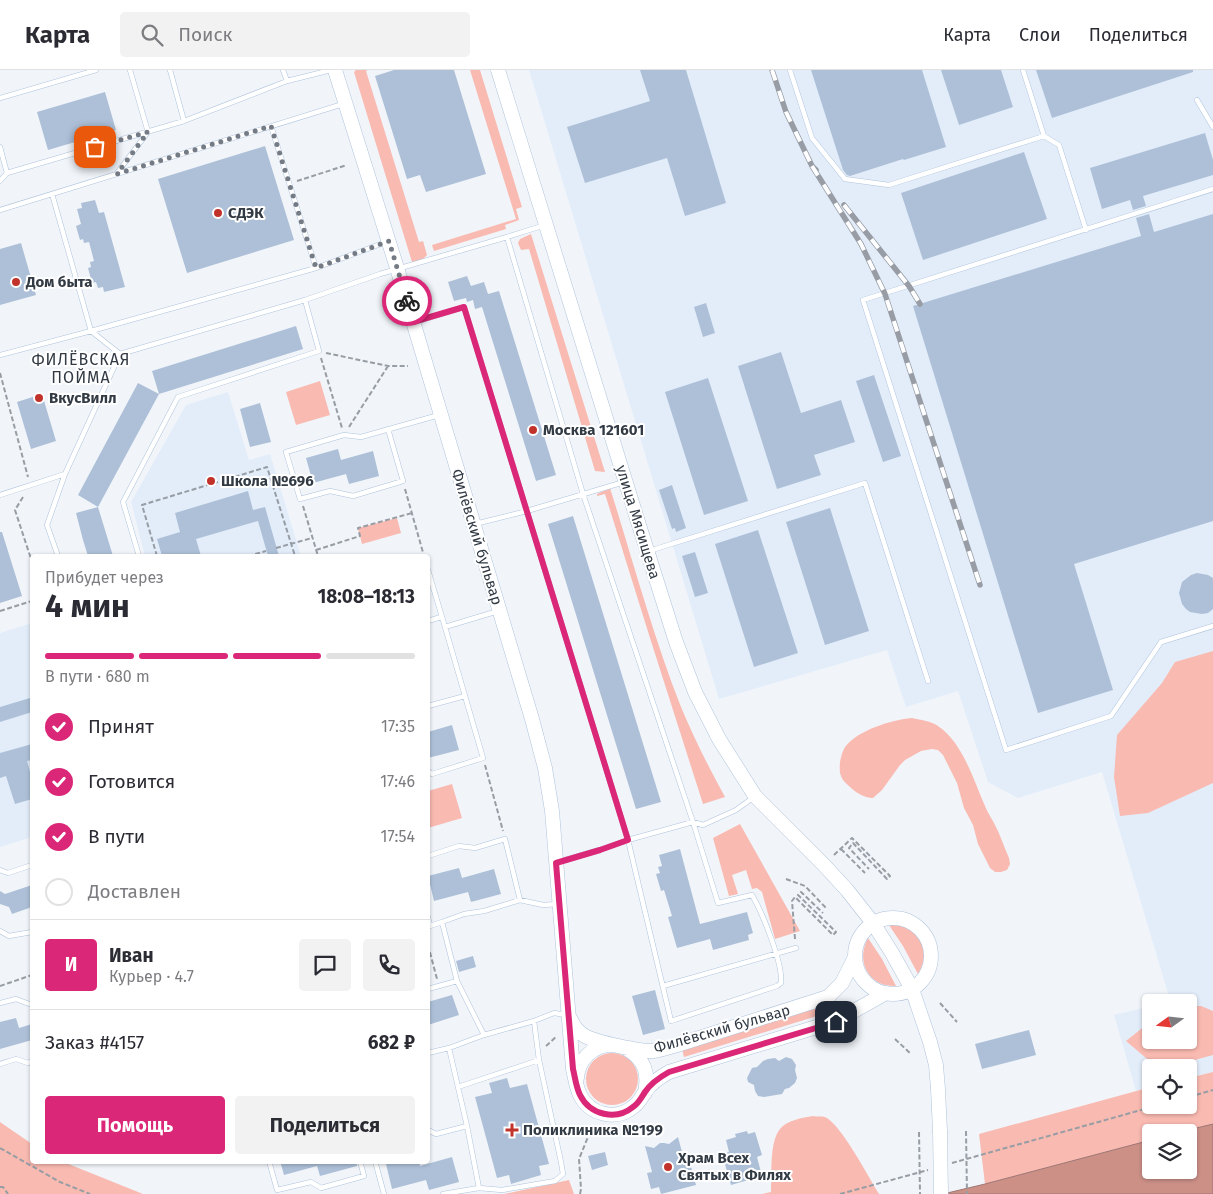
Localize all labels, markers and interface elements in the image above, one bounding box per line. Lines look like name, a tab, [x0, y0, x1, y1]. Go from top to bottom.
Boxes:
search box	[120, 12, 470, 57]
text: Карта	[25, 21, 90, 49]
icon: search	[138, 21, 166, 49]
text: Поиск	[178, 23, 232, 46]
text: Карта	[943, 24, 991, 46]
text: Слои	[1019, 24, 1061, 46]
text: Поделиться	[1089, 24, 1188, 46]
pin	[74, 126, 116, 168]
icon: bag	[81, 133, 109, 161]
place label: СДЭК	[228, 204, 264, 222]
marker: СДЭК	[212, 207, 224, 219]
place label: Дом быта	[25, 273, 93, 291]
marker: Дом быта	[10, 276, 22, 288]
courier	[382, 276, 432, 326]
icon: bike	[393, 287, 421, 315]
district label: ФИЛЁВСКАЯ ПОЙМА	[31, 350, 131, 387]
place label: ВкусВилл	[49, 389, 117, 407]
marker: ВкусВилл	[33, 392, 45, 404]
place label: Москва 121601	[543, 421, 644, 439]
marker: Москва 121601	[527, 424, 539, 436]
street label: улица Мясищева	[612, 463, 664, 581]
street label: Филёвский бульвар	[448, 467, 506, 607]
place label: Школа №696	[221, 472, 314, 490]
marker: Школа №696	[205, 475, 217, 487]
text: Прибудет через	[45, 568, 164, 587]
text: 18:08–18:13	[317, 585, 415, 608]
text: 4 мин	[45, 587, 130, 625]
text: В пути · 680 m	[45, 667, 150, 686]
icon: check	[45, 713, 73, 741]
text: Принят	[88, 715, 154, 738]
text: 17:35	[381, 717, 415, 736]
icon: check	[45, 768, 73, 796]
text: Готовится	[88, 770, 175, 793]
text: 17:46	[380, 772, 415, 791]
icon: check	[45, 823, 73, 851]
text: В пути	[88, 825, 145, 848]
text: 17:54	[381, 827, 415, 846]
text: Доставлен	[88, 880, 181, 903]
button: chat	[299, 939, 351, 991]
button: phone	[363, 939, 415, 991]
text: Иван	[109, 944, 154, 967]
text: И	[65, 953, 77, 976]
text: Курьер · 4.7	[109, 967, 194, 986]
north arrow	[1142, 994, 1198, 1049]
map controls	[1142, 994, 1197, 1179]
street label: Филёвский бульвар	[652, 1001, 792, 1057]
pin	[815, 1001, 857, 1043]
icon: home	[822, 1008, 850, 1036]
text: Заказ #4157	[45, 1031, 144, 1054]
text: 682 ₽	[368, 1031, 415, 1054]
button: locate	[1142, 1059, 1197, 1114]
button: Помощь	[45, 1096, 225, 1154]
button: Поделиться	[235, 1096, 415, 1154]
place label: Поликлиника №199	[523, 1121, 663, 1139]
marker: Поликлиника №199	[505, 1123, 519, 1137]
button: layers	[1142, 1124, 1197, 1179]
place label: Храм Всех Святых в Филях	[677, 1149, 791, 1184]
marker: Храм Всех Святых в Филях	[662, 1161, 674, 1173]

